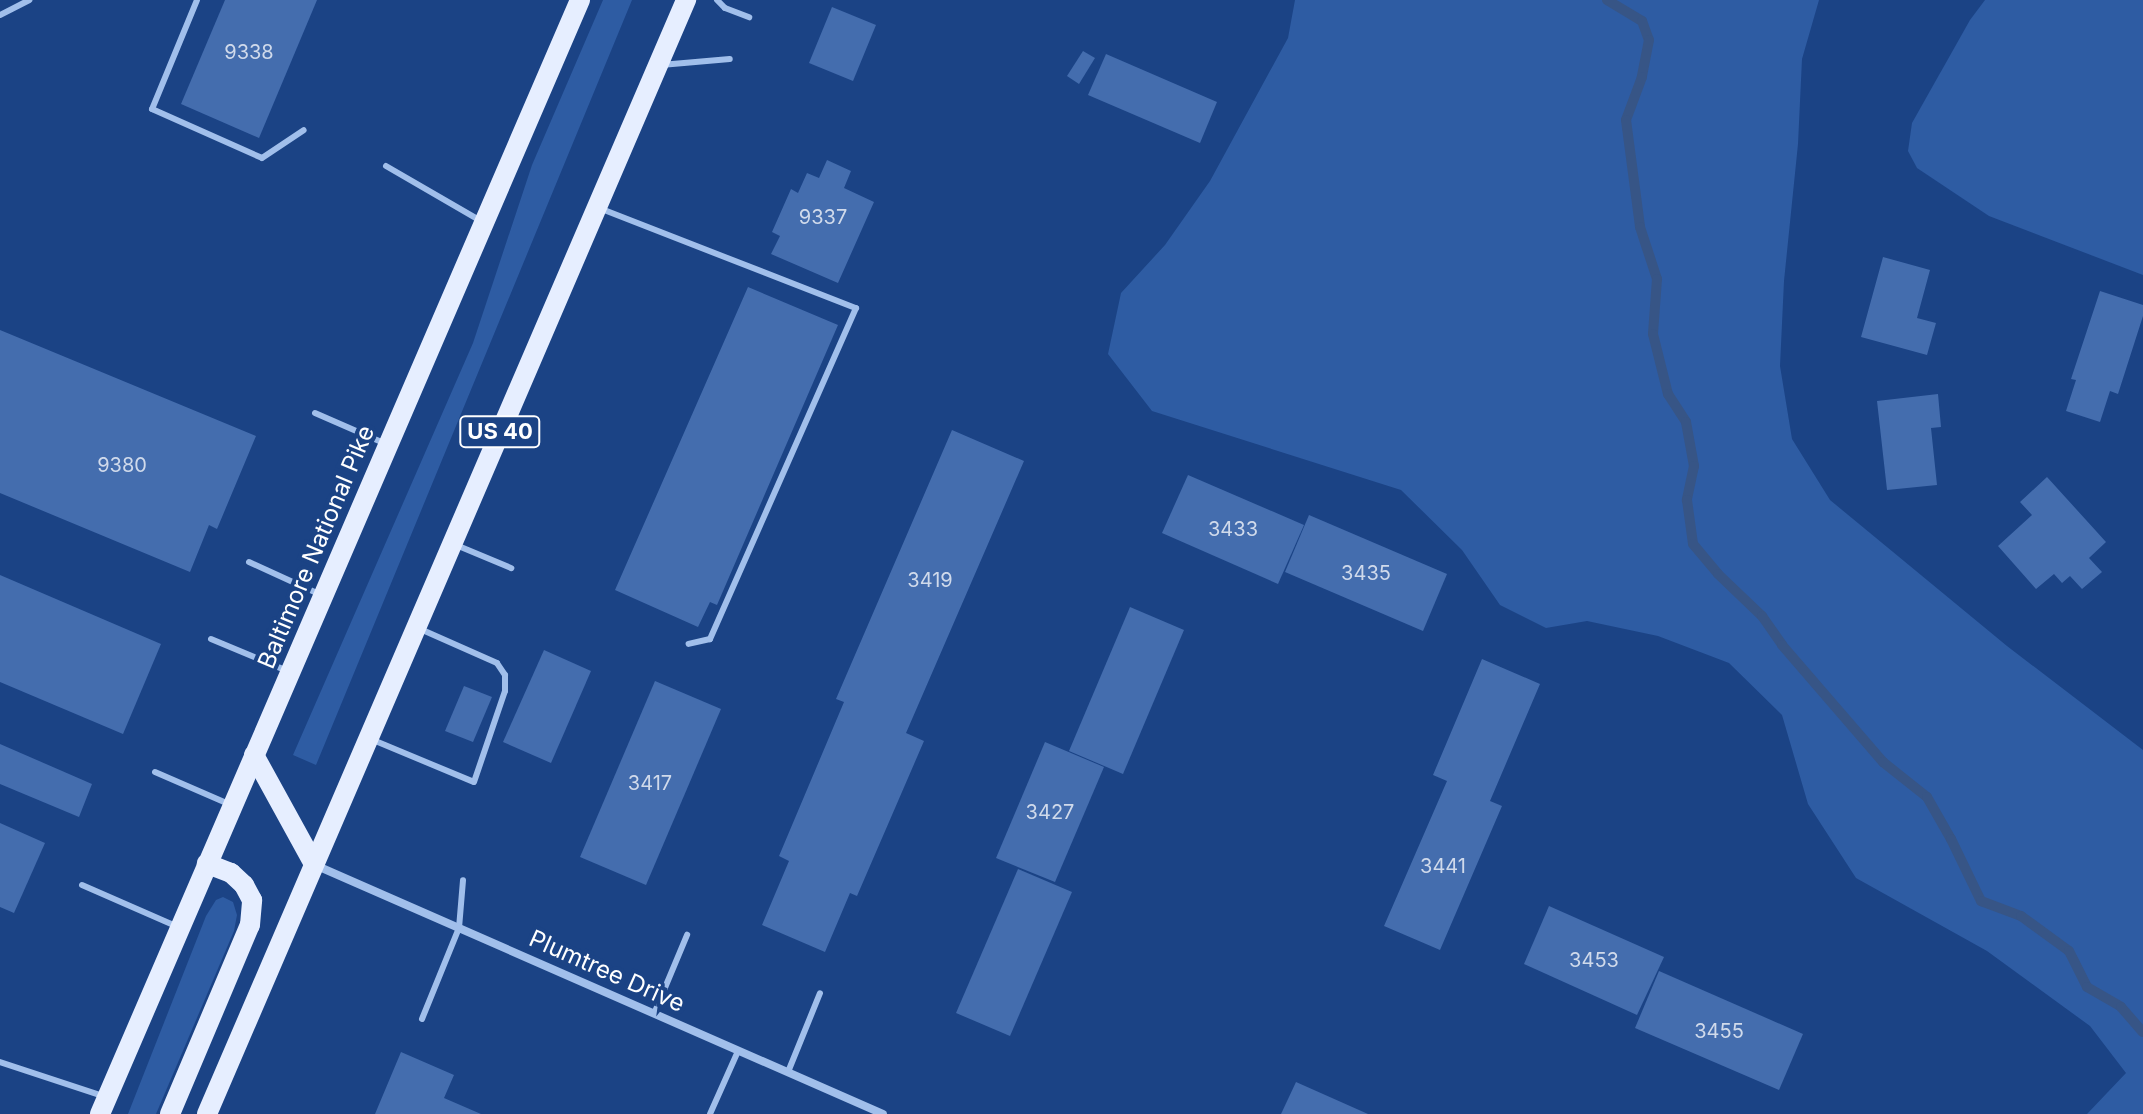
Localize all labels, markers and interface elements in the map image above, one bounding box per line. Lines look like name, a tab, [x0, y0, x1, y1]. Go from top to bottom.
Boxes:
house number: 9338	[224, 40, 274, 64]
house number: 9337	[799, 205, 847, 229]
road number: US 40	[458, 414, 542, 450]
street label: Baltimore National Pike	[252, 421, 380, 673]
house number: 9380	[97, 453, 147, 477]
house number: 3433	[1208, 517, 1258, 541]
house number: 3435	[1341, 561, 1391, 585]
house number: 3419	[907, 568, 953, 592]
house number: 3417	[628, 771, 672, 795]
house number: 3427	[1026, 800, 1074, 824]
house number: 3441	[1420, 854, 1466, 878]
street label: Plumtree Drive	[525, 924, 689, 1018]
house number: 3453	[1569, 948, 1619, 972]
house number: 3455	[1694, 1019, 1744, 1043]

